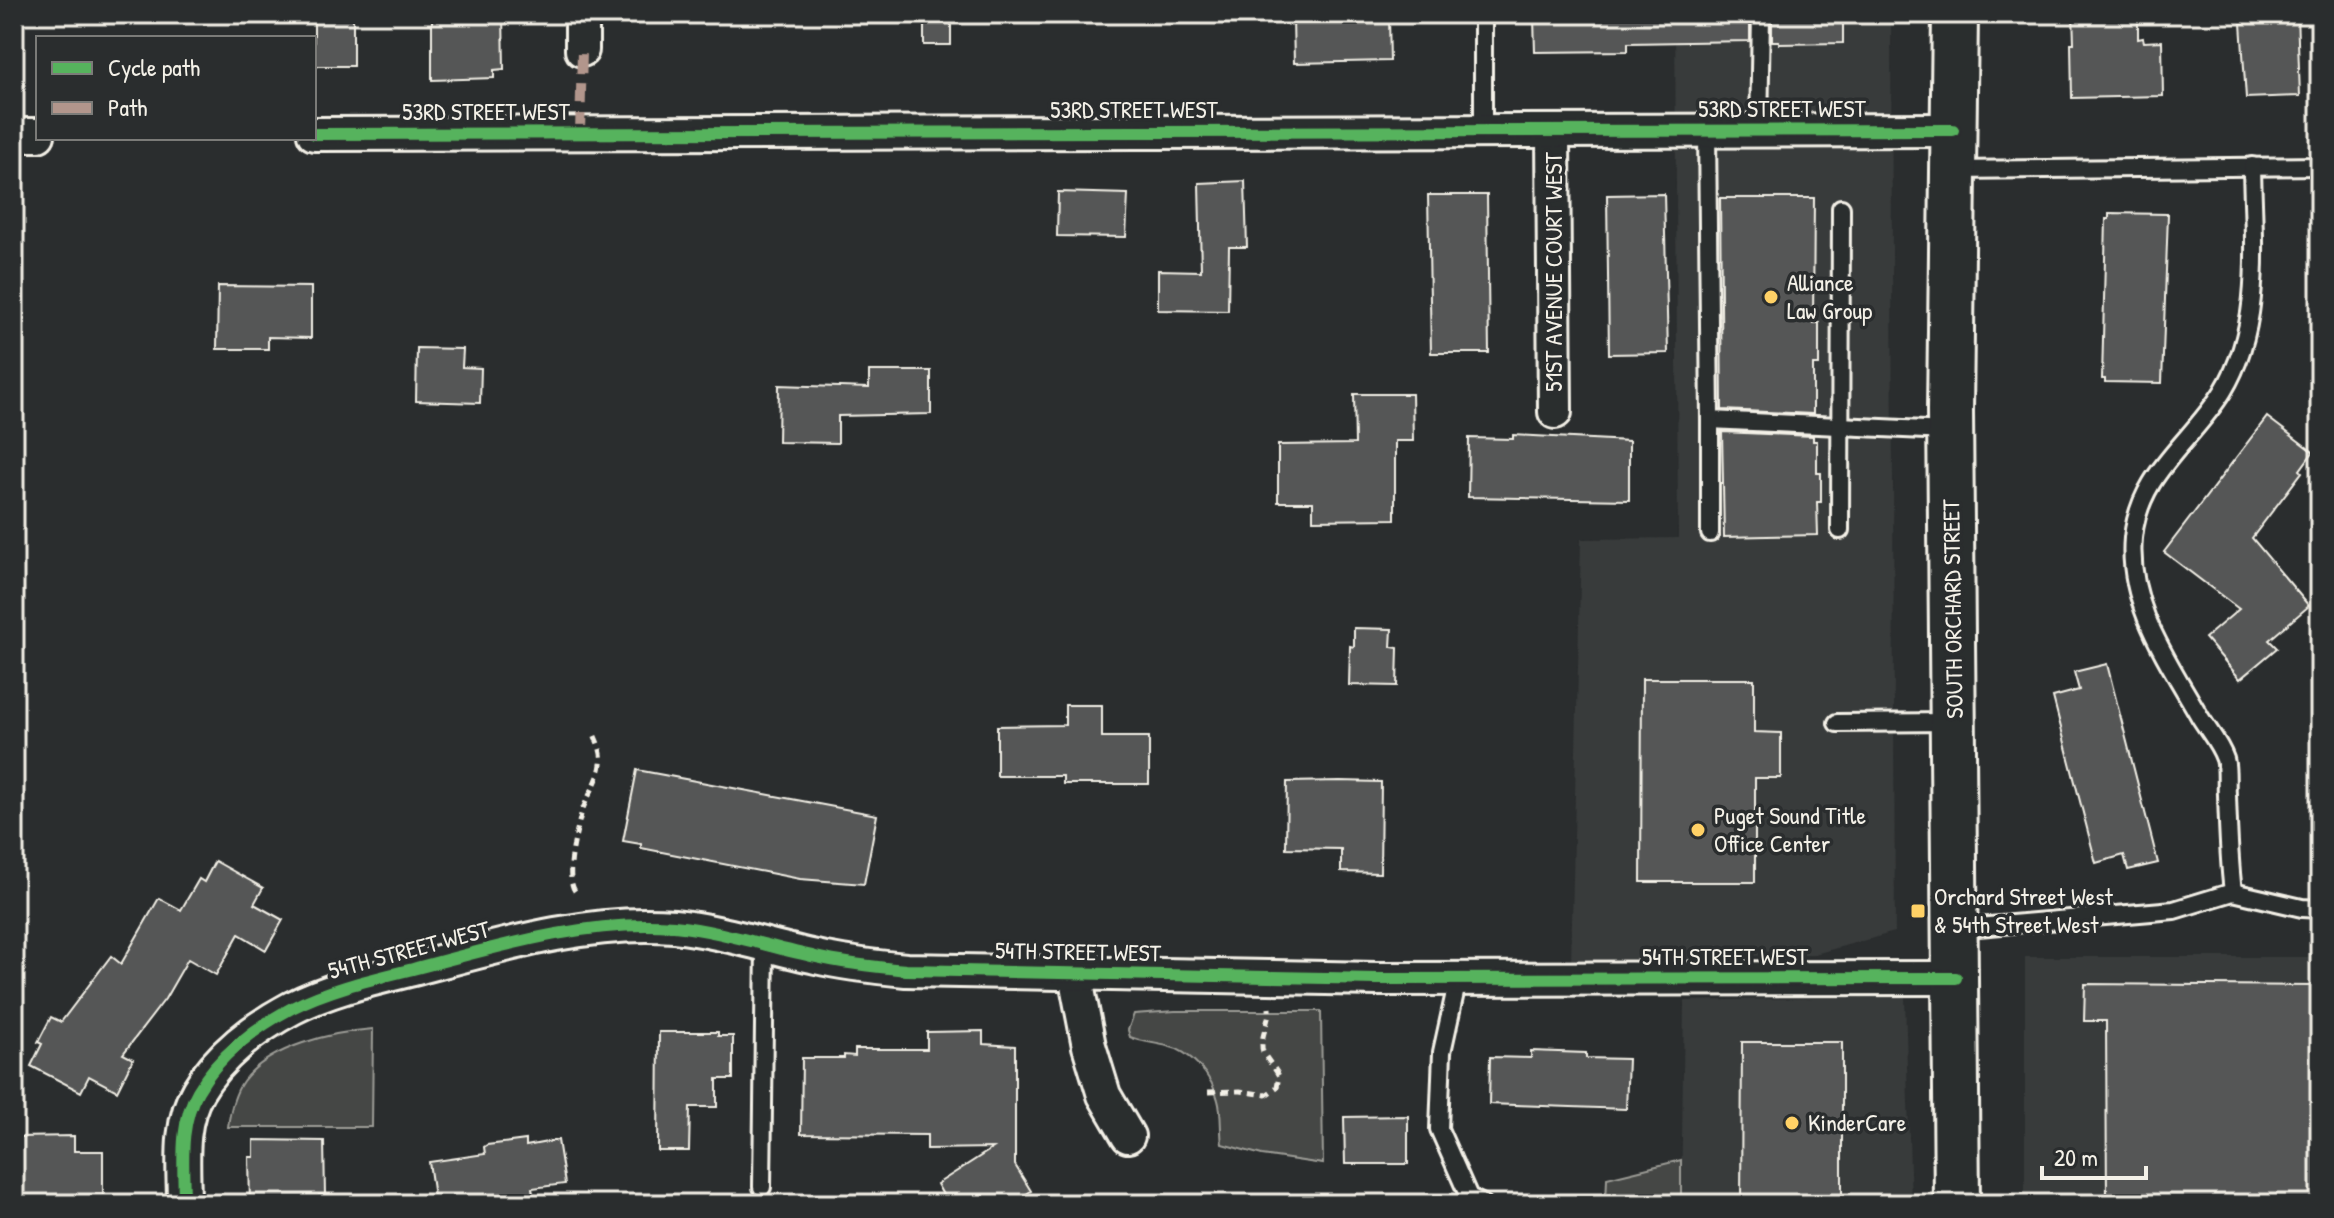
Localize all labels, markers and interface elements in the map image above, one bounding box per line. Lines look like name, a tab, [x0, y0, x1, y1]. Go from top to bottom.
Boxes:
legend	[36, 36, 316, 140]
text: Cycle path	[108, 51, 200, 83]
text: Path	[108, 91, 147, 123]
street label: 53RD STREET WEST	[1698, 92, 1866, 124]
street label: 53RD STREET WEST	[1050, 93, 1218, 125]
street label: 53RD STREET WEST	[402, 95, 570, 127]
street label: 51ST AVENUE COURT WEST	[1537, 151, 1569, 392]
place label: Alliance Law Group	[1787, 266, 1872, 326]
marker: Alliance Law Group	[1762, 288, 1780, 306]
street label: SOUTH ORCHARD STREET	[1934, 498, 1970, 719]
place label: Puget Sound Title Office Center	[1714, 799, 1866, 859]
marker: Puget Sound Title Office Center	[1689, 821, 1707, 839]
place label: Orchard Street West & 54th Street West	[1934, 880, 2113, 940]
marker: Orchard Street West & 54th Street West	[1909, 902, 1927, 920]
street label: 54TH STREET WEST	[324, 912, 494, 986]
street label: 54TH STREET WEST	[995, 934, 1162, 968]
street label: 54TH STREET WEST	[1642, 940, 1809, 972]
place label: KinderCare	[1808, 1106, 1907, 1138]
marker: KinderCare	[1783, 1114, 1801, 1132]
scale bar	[2042, 1130, 2146, 1180]
text: 20 m	[2054, 1141, 2098, 1173]

